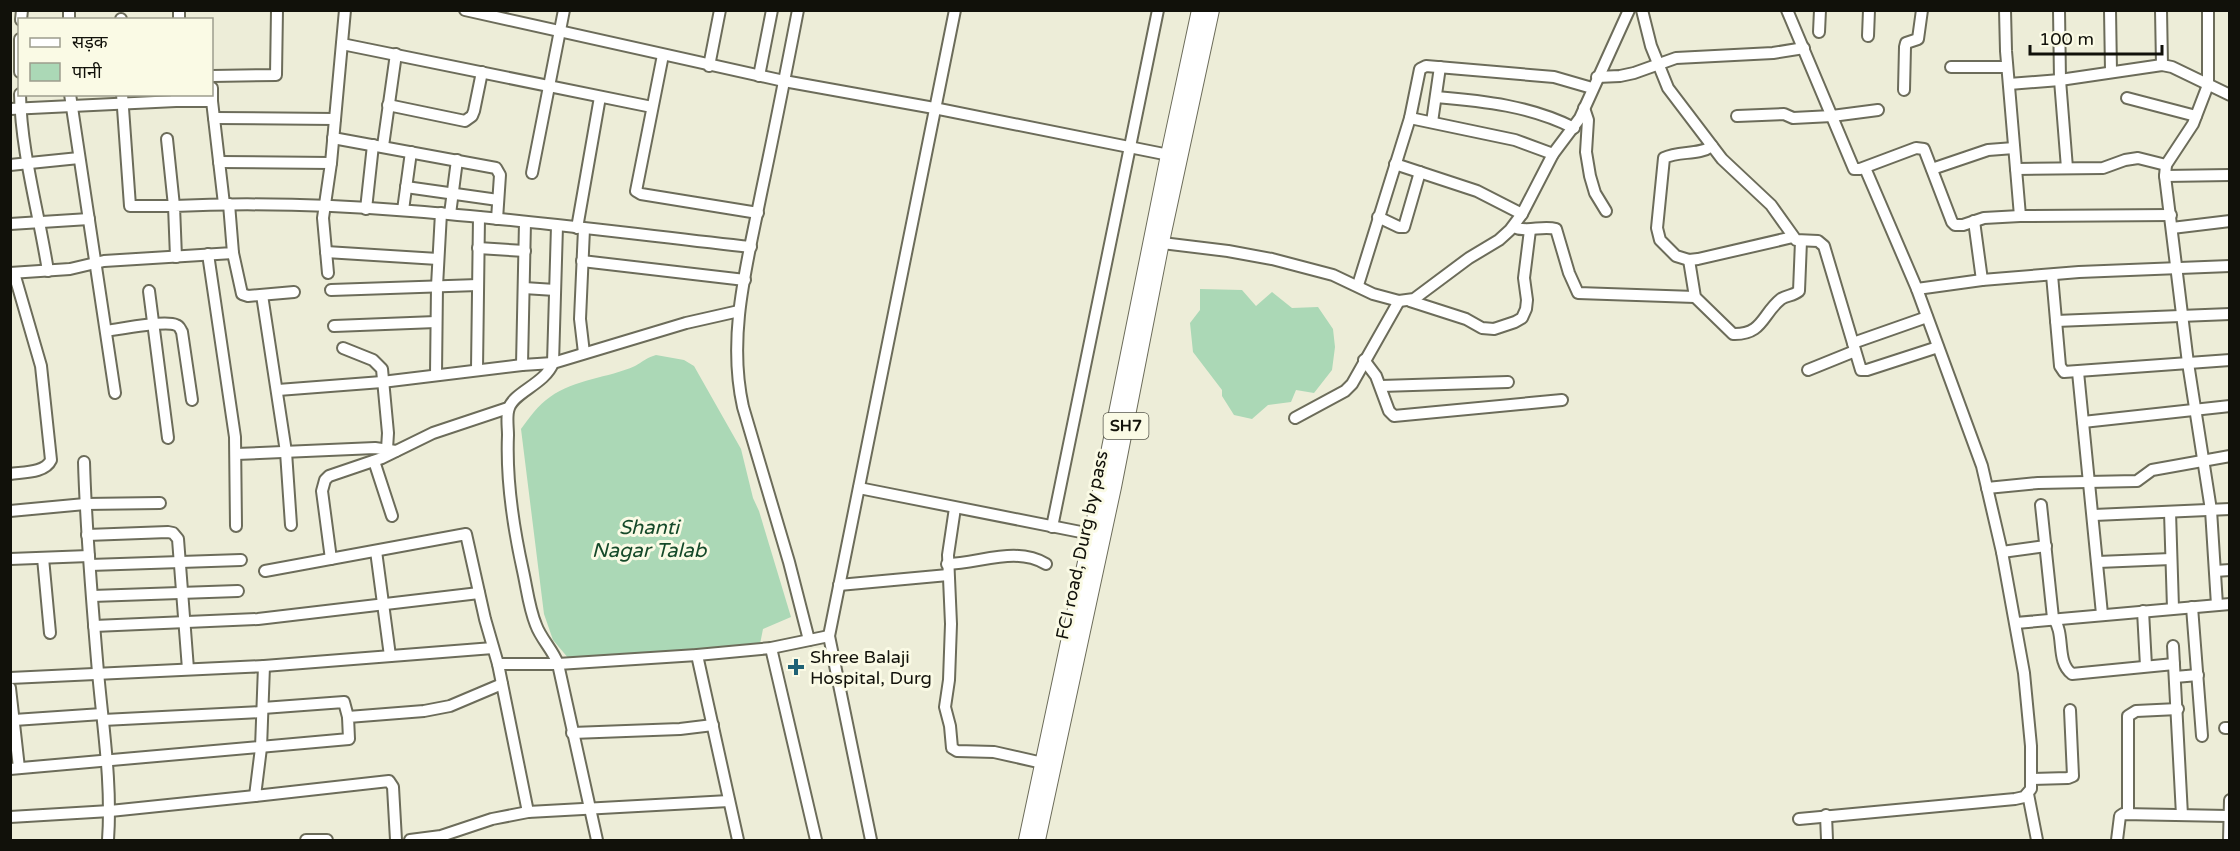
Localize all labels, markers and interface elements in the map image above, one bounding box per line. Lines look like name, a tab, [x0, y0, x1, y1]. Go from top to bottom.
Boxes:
legend	[18, 18, 213, 96]
scale bar	[2030, 18, 2162, 56]
text: 100 m	[2039, 28, 2094, 50]
text: सड़क	[72, 31, 109, 53]
text: पानी	[72, 61, 102, 83]
road number: SH7	[1104, 413, 1148, 439]
street label: FCI road, Durg by pass	[1051, 448, 1113, 642]
water label: Shanti Nagar Talab	[592, 516, 708, 563]
place label: Shree Balaji Hospital, Durg	[810, 646, 932, 689]
marker: Shree Balaji Hospital, Durg	[787, 658, 805, 676]

